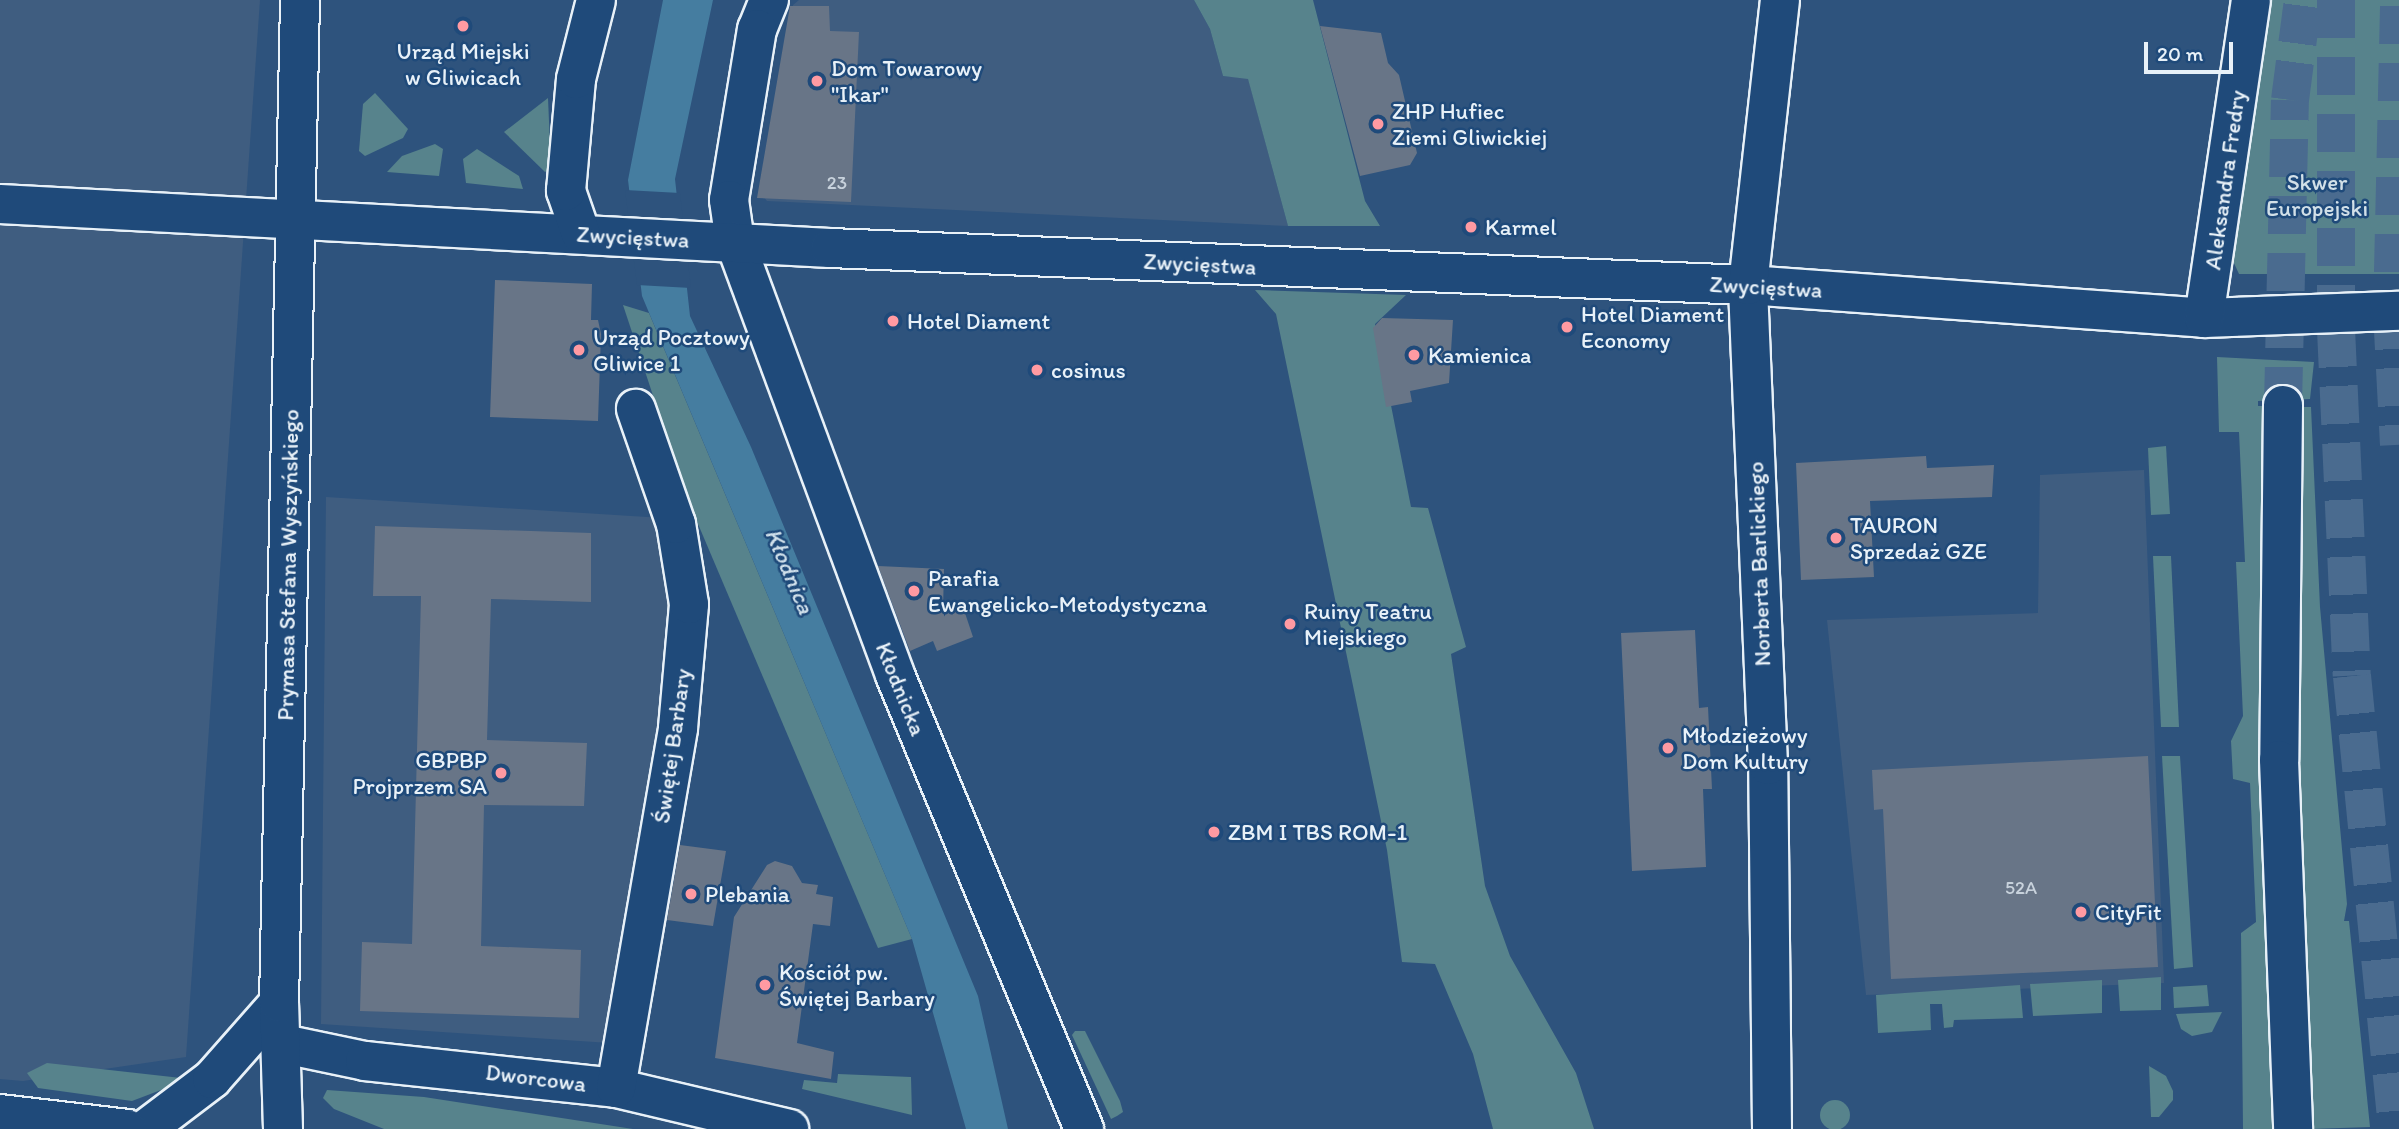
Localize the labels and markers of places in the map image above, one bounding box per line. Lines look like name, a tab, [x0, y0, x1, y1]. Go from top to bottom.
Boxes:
marker: Urząd Miejski w Gliwicach	[455, 18, 471, 34]
place label: Urząd Miejski w Gliwicach	[396, 37, 530, 91]
place label: Dom Towarowy "Ikar"	[831, 54, 979, 108]
marker: Dom Towarowy "Ikar"	[809, 73, 825, 89]
place label: ZHP Hufiec Ziemi Gliwickiej	[1392, 97, 1547, 151]
marker: ZHP Hufiec Ziemi Gliwickiej	[1370, 116, 1386, 132]
place label: Karmel	[1485, 213, 1557, 241]
marker: Karmel	[1463, 219, 1479, 235]
place label: Hotel Diament Economy	[1581, 300, 1724, 354]
place label: Hotel Diament	[907, 307, 1050, 335]
marker: Hotel Diament	[885, 313, 901, 329]
marker: Hotel Diament Economy	[1559, 319, 1575, 335]
place label: Urząd Pocztowy Gliwice 1	[593, 323, 750, 377]
place label: Kamienica	[1428, 341, 1531, 369]
marker: Urząd Pocztowy Gliwice 1	[571, 342, 587, 358]
marker: Kamienica	[1406, 347, 1422, 363]
place label: cosinus	[1051, 356, 1126, 384]
marker: cosinus	[1029, 362, 1045, 378]
place label: TAURON Sprzedaż GZE	[1850, 511, 1987, 565]
marker: TAURON Sprzedaż GZE	[1828, 530, 1844, 546]
place label: Parafia Ewangelicko-Metodystyczna	[928, 564, 1207, 618]
marker: Parafia Ewangelicko-Metodystyczna	[906, 583, 922, 599]
place label: Ruiny Teatru Miejskiego	[1304, 597, 1428, 651]
marker: Ruiny Teatru Miejskiego	[1282, 616, 1298, 632]
place label: Młodzieżowy Dom Kultury	[1682, 721, 1808, 775]
marker: Młodzieżowy Dom Kultury	[1660, 740, 1676, 756]
place label: GBPBP Projprzem SA	[352, 746, 487, 800]
marker: GBPBP Projprzem SA	[493, 765, 509, 781]
place label: ZBM I TBS ROM-1	[1228, 818, 1407, 846]
marker: ZBM I TBS ROM-1	[1206, 824, 1222, 840]
place label: Plebania	[705, 880, 790, 908]
marker: Plebania	[683, 886, 699, 902]
place label: CityFit	[2095, 898, 2162, 926]
marker: CityFit	[2073, 904, 2089, 920]
place label: Kościół pw. Świętej Barbary	[779, 958, 934, 1012]
marker: Kościół pw. Świętej Barbary	[757, 977, 773, 993]

